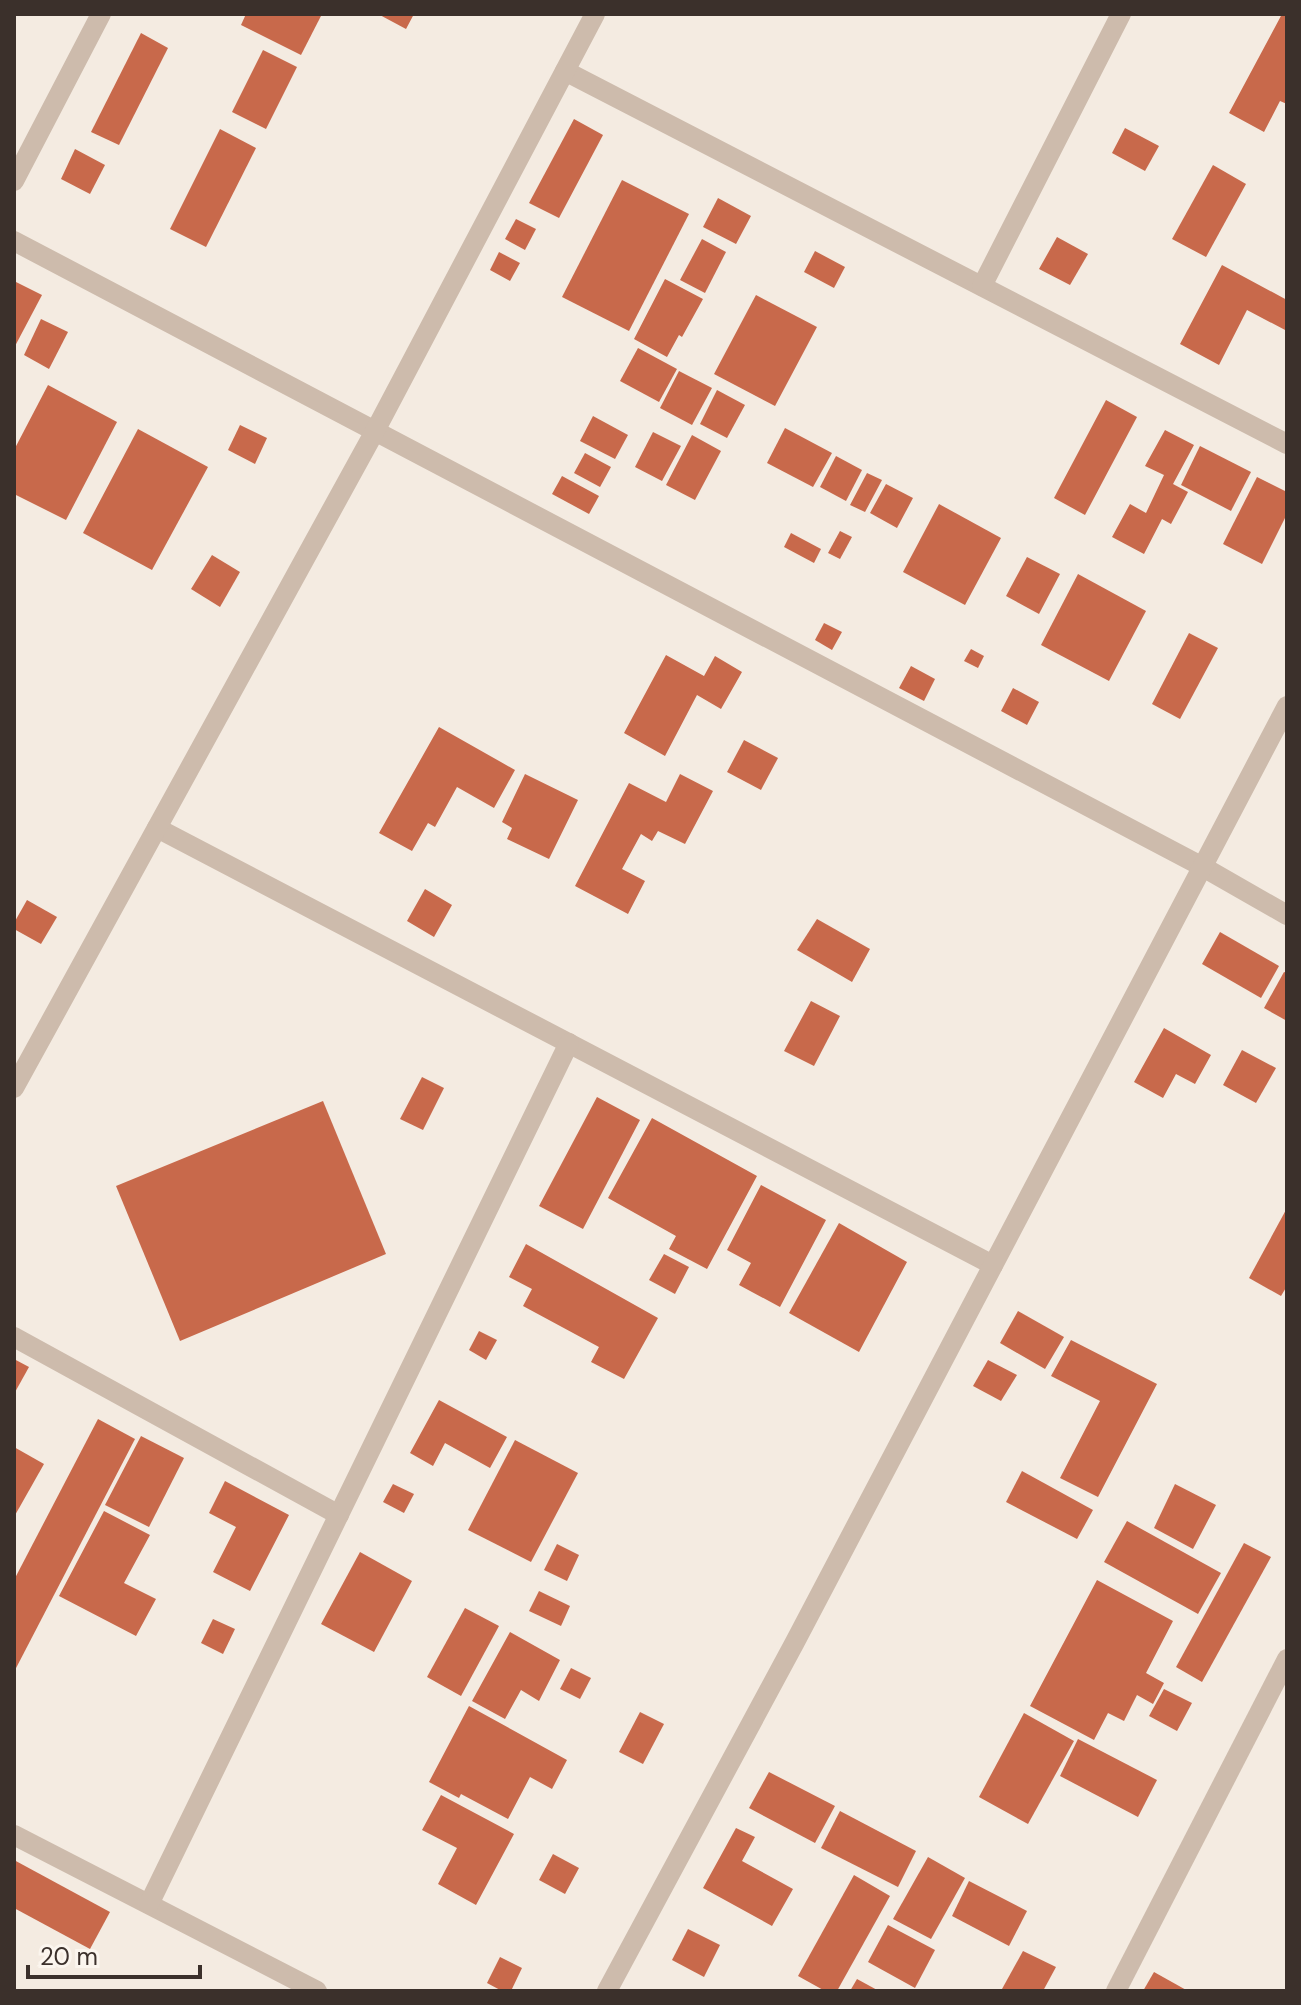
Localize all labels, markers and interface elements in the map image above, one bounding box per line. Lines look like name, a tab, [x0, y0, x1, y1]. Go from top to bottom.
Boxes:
scale bar	[28, 1929, 200, 1979]
text: 20 m	[40, 1941, 98, 1972]

